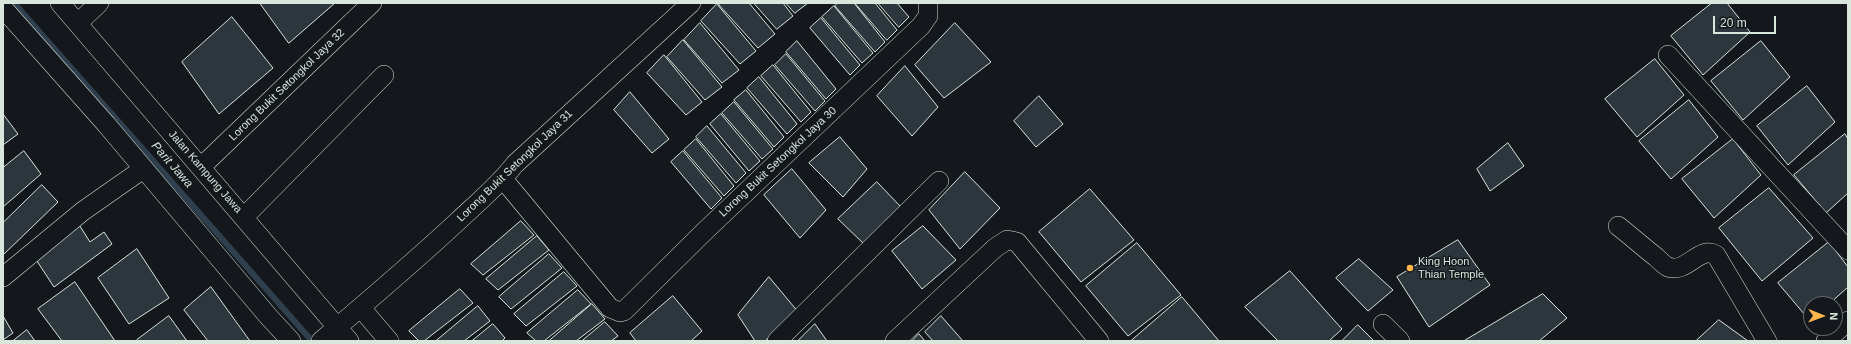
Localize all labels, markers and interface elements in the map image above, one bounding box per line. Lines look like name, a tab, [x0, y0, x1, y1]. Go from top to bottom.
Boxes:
scale bar	[1715, 8, 1778, 34]
text: 20 m	[1720, 16, 1747, 30]
street label: Lorong Bukit Setongkol Jaya 32	[227, 26, 347, 144]
street label: Lorong Bukit Setongkol Jaya 30	[717, 104, 839, 220]
street label: Lorong Bukit Setongkol Jaya 31	[455, 107, 575, 225]
street label: Jalan Kampung Jawa	[166, 128, 244, 216]
water label: Parit Jawa	[148, 139, 196, 191]
place label: King Hoon Thian Temple	[1418, 255, 1484, 281]
marker: King Hoon Thian Temple	[1405, 263, 1415, 273]
north arrow	[1803, 296, 1843, 336]
text: N	[1828, 312, 1840, 320]

